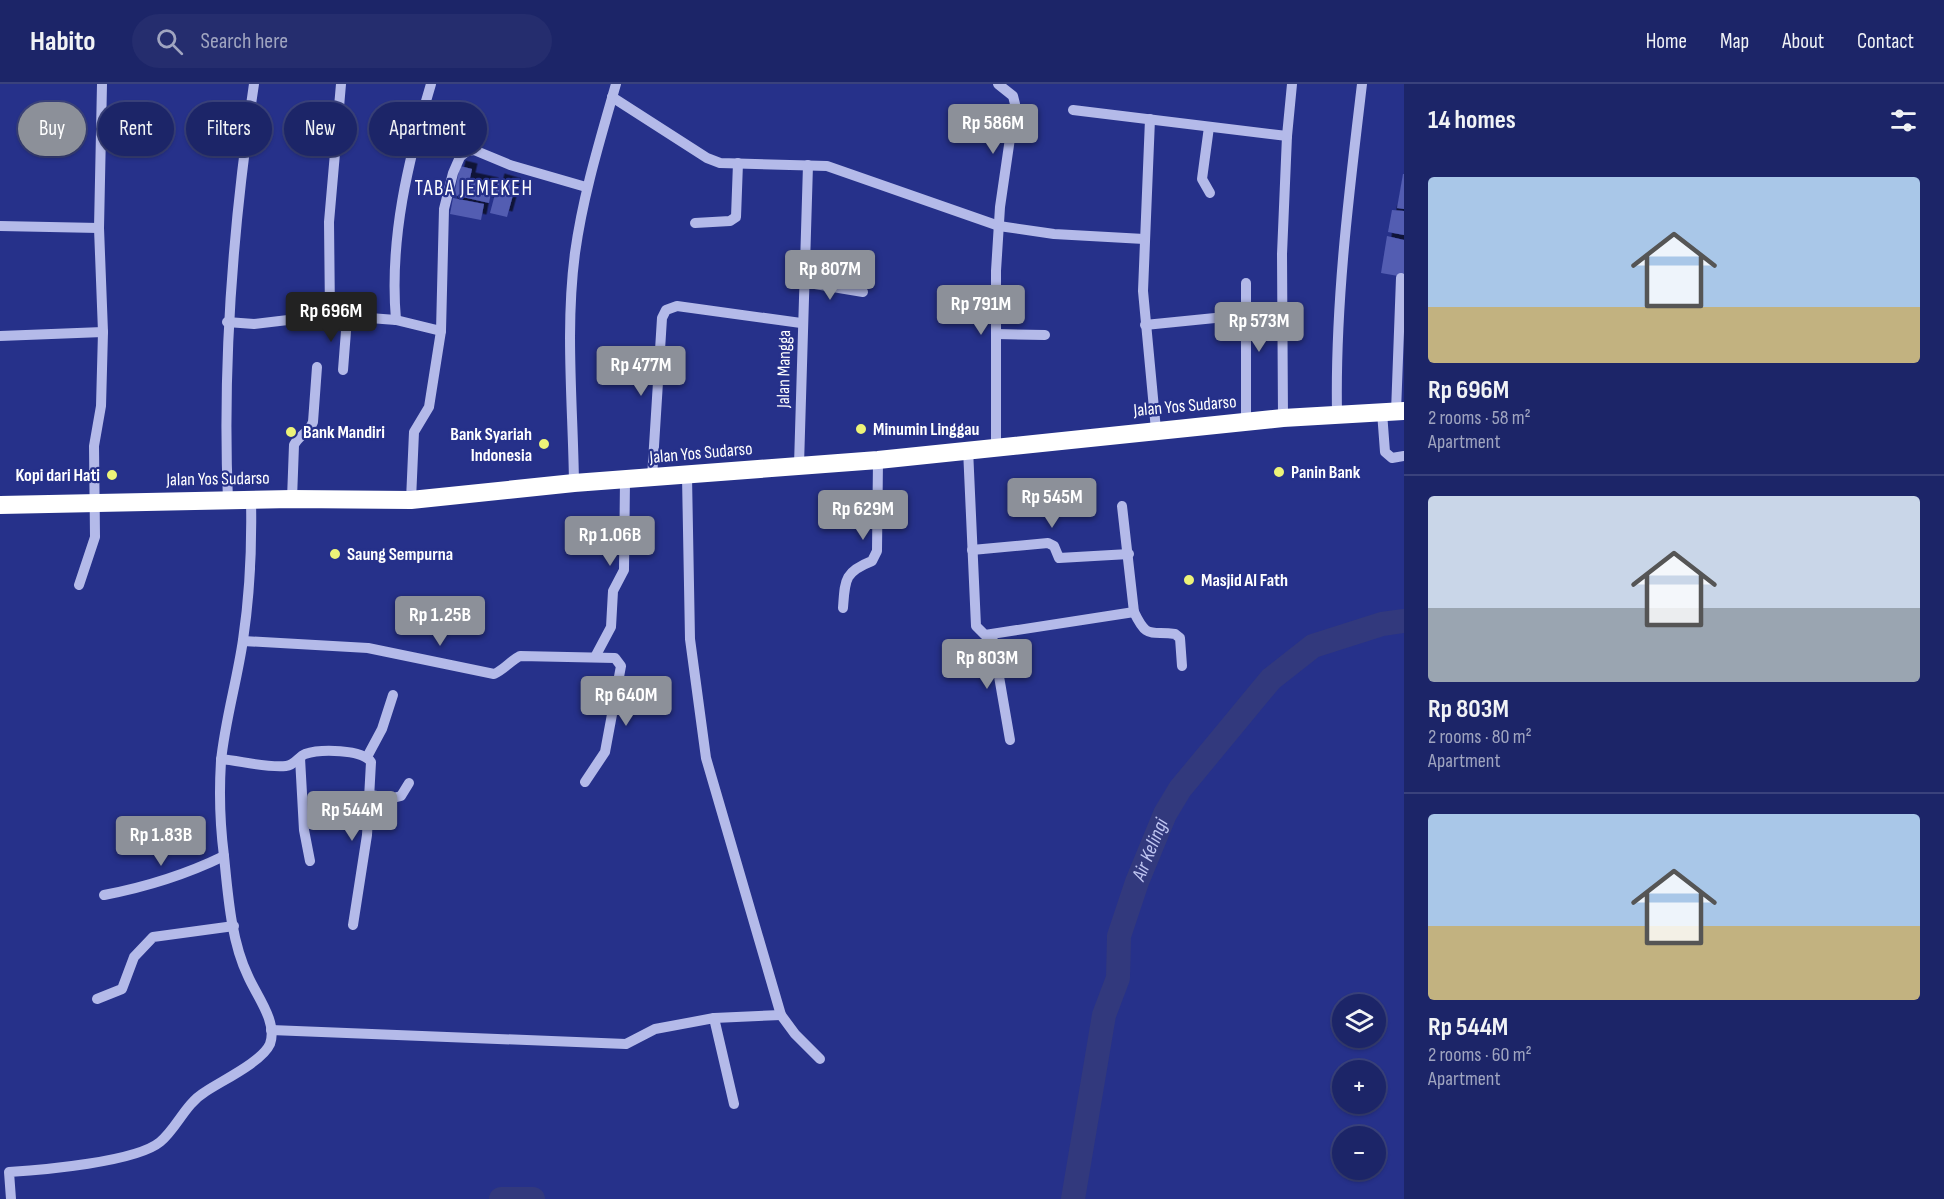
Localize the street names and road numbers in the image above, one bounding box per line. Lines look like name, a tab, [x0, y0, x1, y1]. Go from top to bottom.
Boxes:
street label: Jalan Mangga	[773, 330, 795, 409]
street label: Jalan Yos Sudarso	[1132, 391, 1237, 421]
street label: Jalan Yos Sudarso	[648, 438, 753, 468]
street label: Jalan Yos Sudarso	[165, 468, 270, 490]

